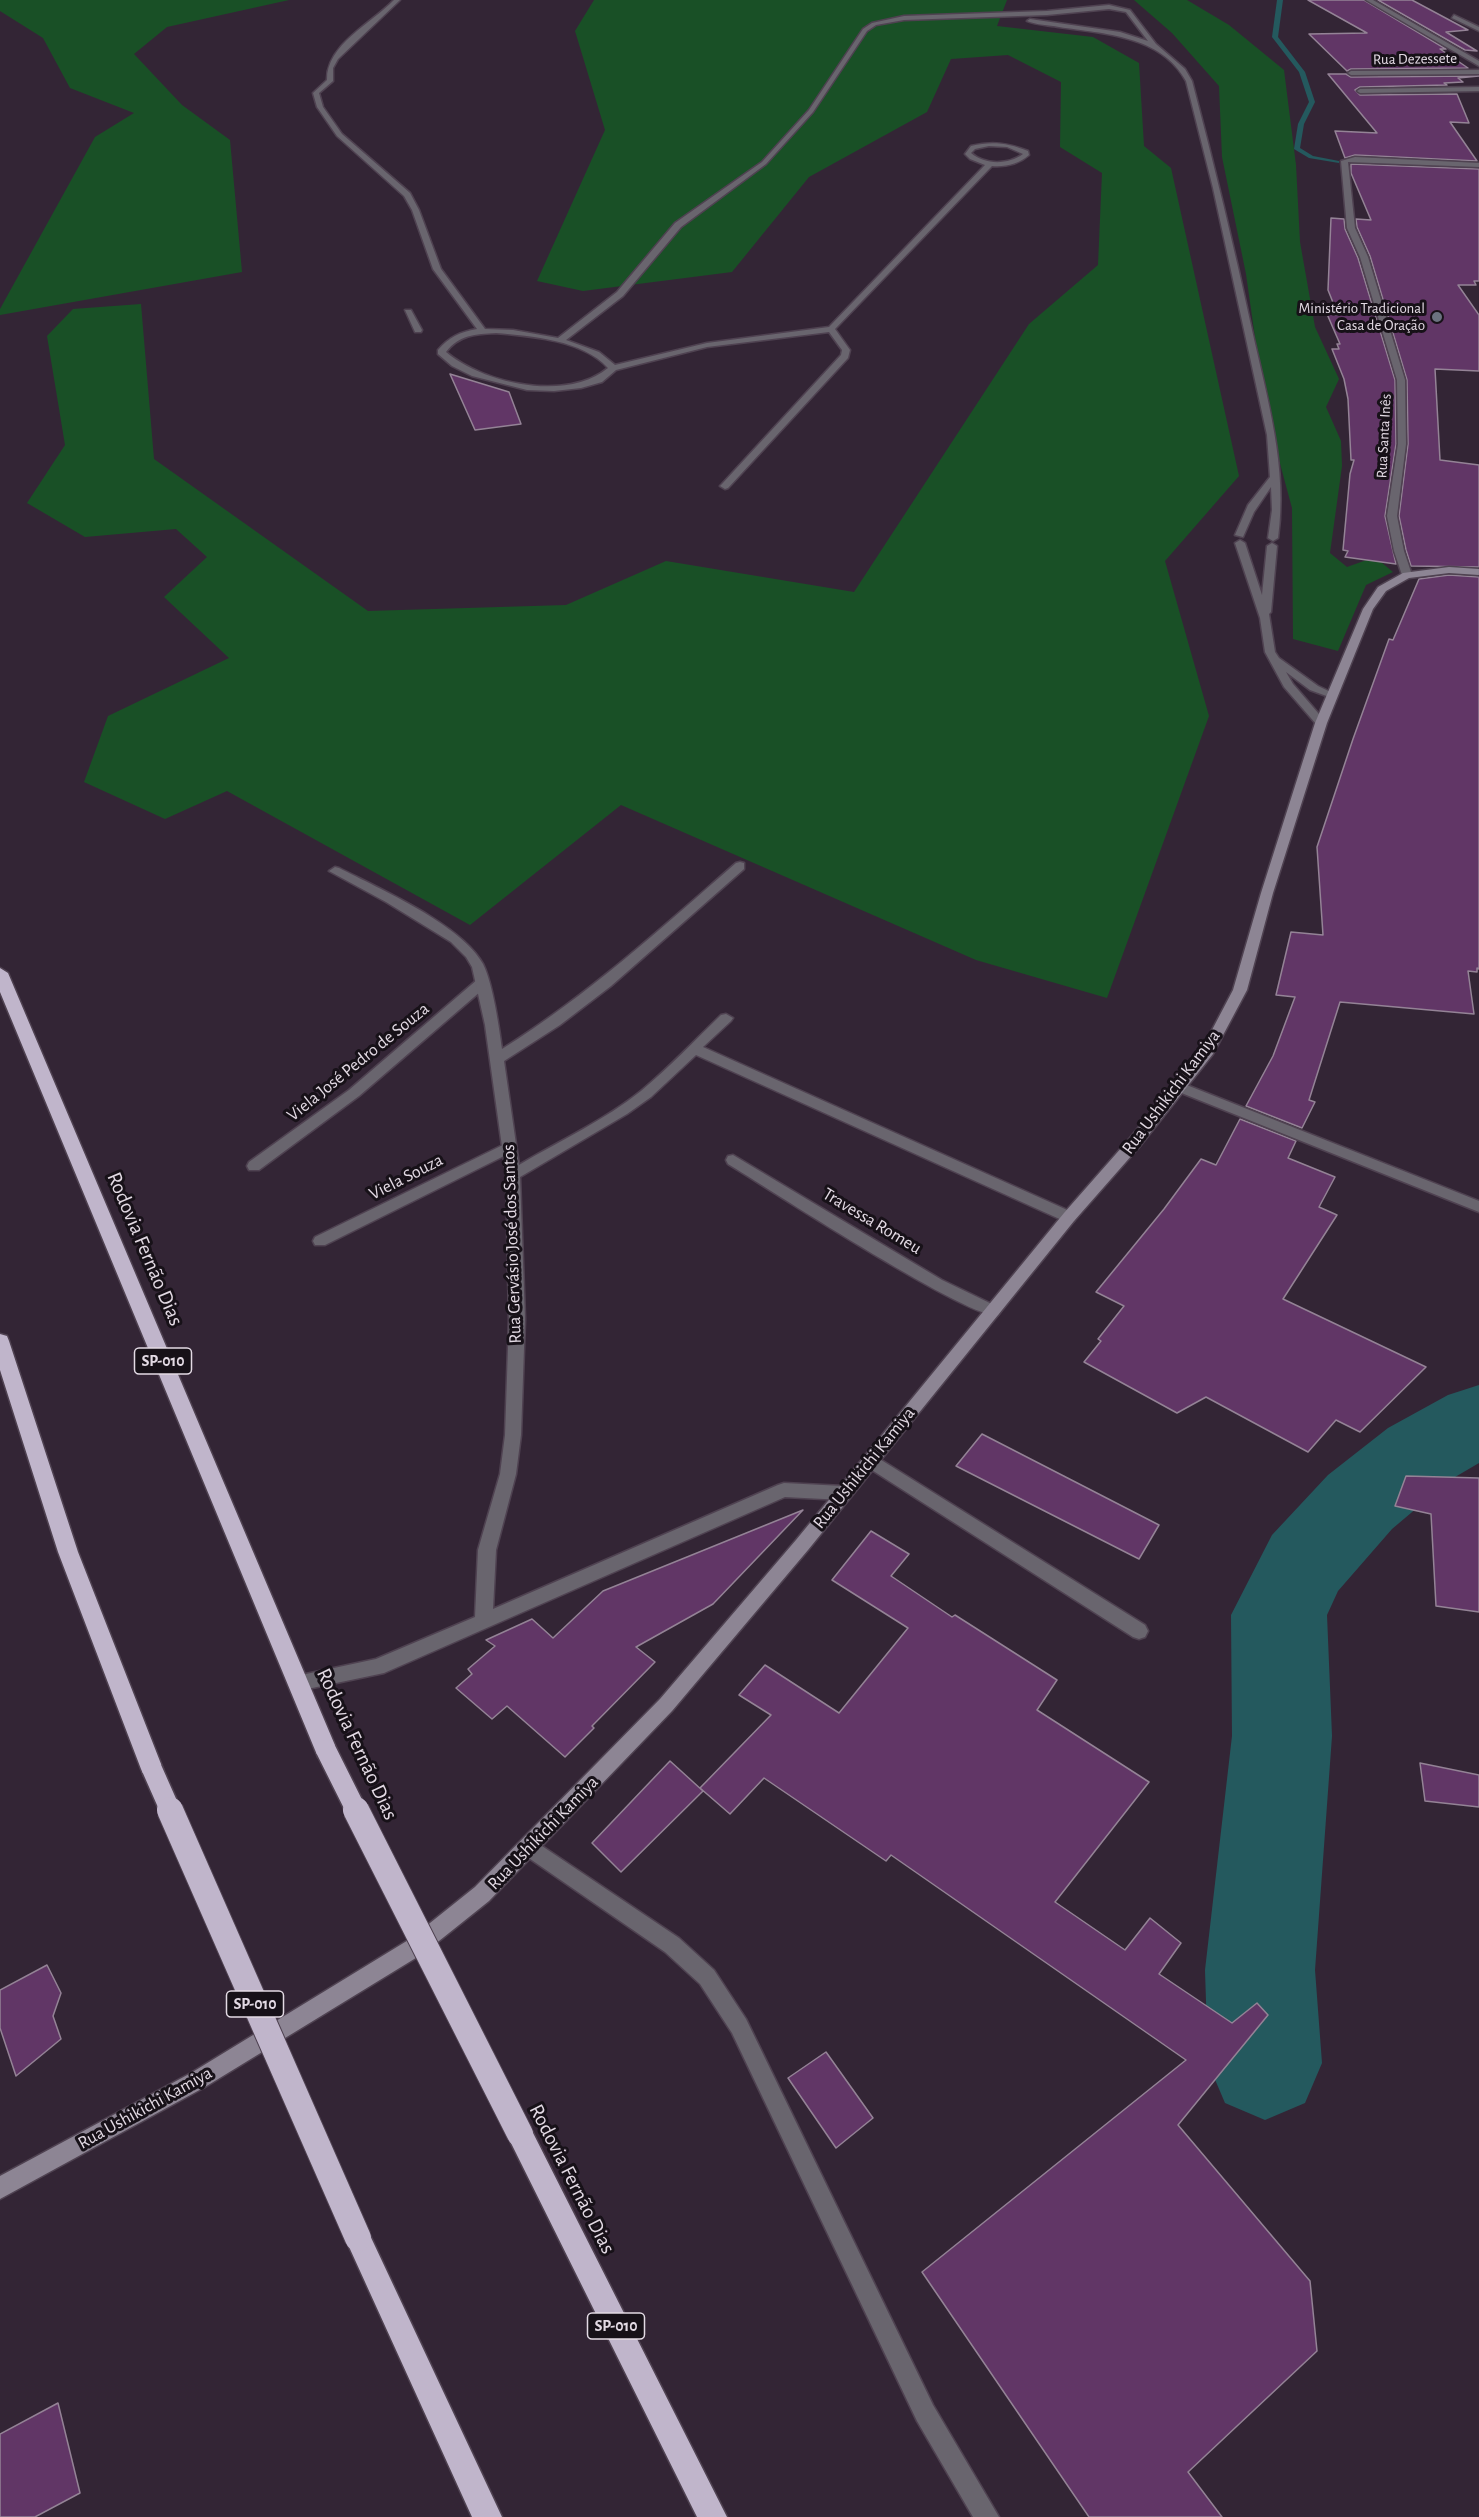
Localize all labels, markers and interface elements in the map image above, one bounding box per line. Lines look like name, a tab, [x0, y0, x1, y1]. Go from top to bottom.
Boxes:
street label: Rua Dezessete	[1373, 49, 1457, 69]
place label: Ministério Tradicional Casa de Oração	[1298, 299, 1425, 334]
marker: Ministério Tradicional Casa de Oração	[1430, 310, 1444, 324]
street label: Rua Santa Inês	[1373, 393, 1395, 479]
street label: Viela José Pedro de Souza	[282, 998, 434, 1126]
street label: Rua Ushikichi Kamiya	[1117, 1026, 1225, 1158]
street label: Rua Gervásio José dos Santos	[498, 1144, 526, 1344]
street label: Viela Souza	[365, 1149, 447, 1205]
street label: Rodovia Fernão Dias	[101, 1168, 189, 1330]
street label: Travessa Romeu	[819, 1183, 925, 1259]
road number: SP-010	[134, 1348, 192, 1374]
street label: Rua Ushikichi Kamiya	[808, 1403, 920, 1533]
street label: Rodovia Fernão Dias	[311, 1664, 403, 1824]
street label: Rua Ushikichi Kamiya	[483, 1771, 603, 1895]
road number: SP-010	[226, 1991, 284, 2017]
street label: Rua Ushikichi Kamiya	[74, 2062, 216, 2154]
street label: Rodovia Fernão Dias	[523, 2100, 621, 2258]
road number: SP-010	[588, 2313, 644, 2339]

